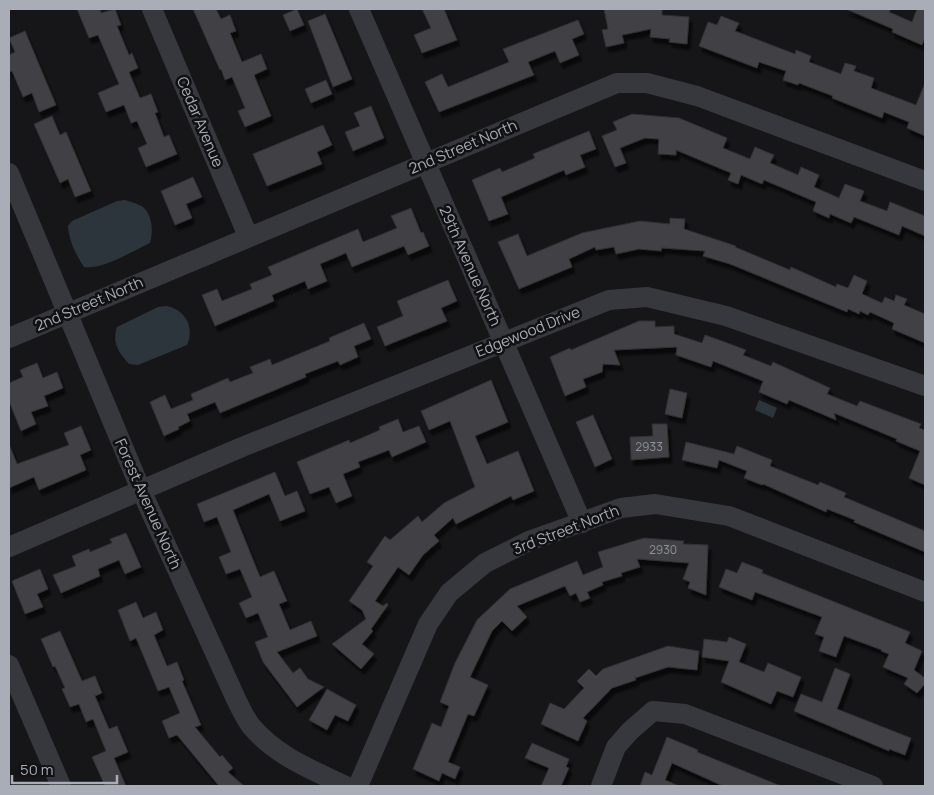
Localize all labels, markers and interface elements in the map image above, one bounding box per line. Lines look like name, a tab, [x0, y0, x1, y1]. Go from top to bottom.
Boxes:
street label: Cedar Avenue	[172, 73, 229, 171]
street label: 2nd Street North	[405, 114, 520, 179]
street label: 29th Avenue North	[435, 202, 506, 329]
street label: 2nd Street North	[31, 271, 146, 336]
street label: Edgewood Drive	[473, 301, 583, 362]
street label: Forest Avenue North	[110, 435, 187, 573]
house number: 2933	[635, 438, 663, 455]
street label: 3rd Street North	[510, 500, 622, 559]
house number: 2930	[649, 541, 677, 558]
scale bar	[12, 752, 118, 784]
text: 50 m	[20, 759, 54, 780]

